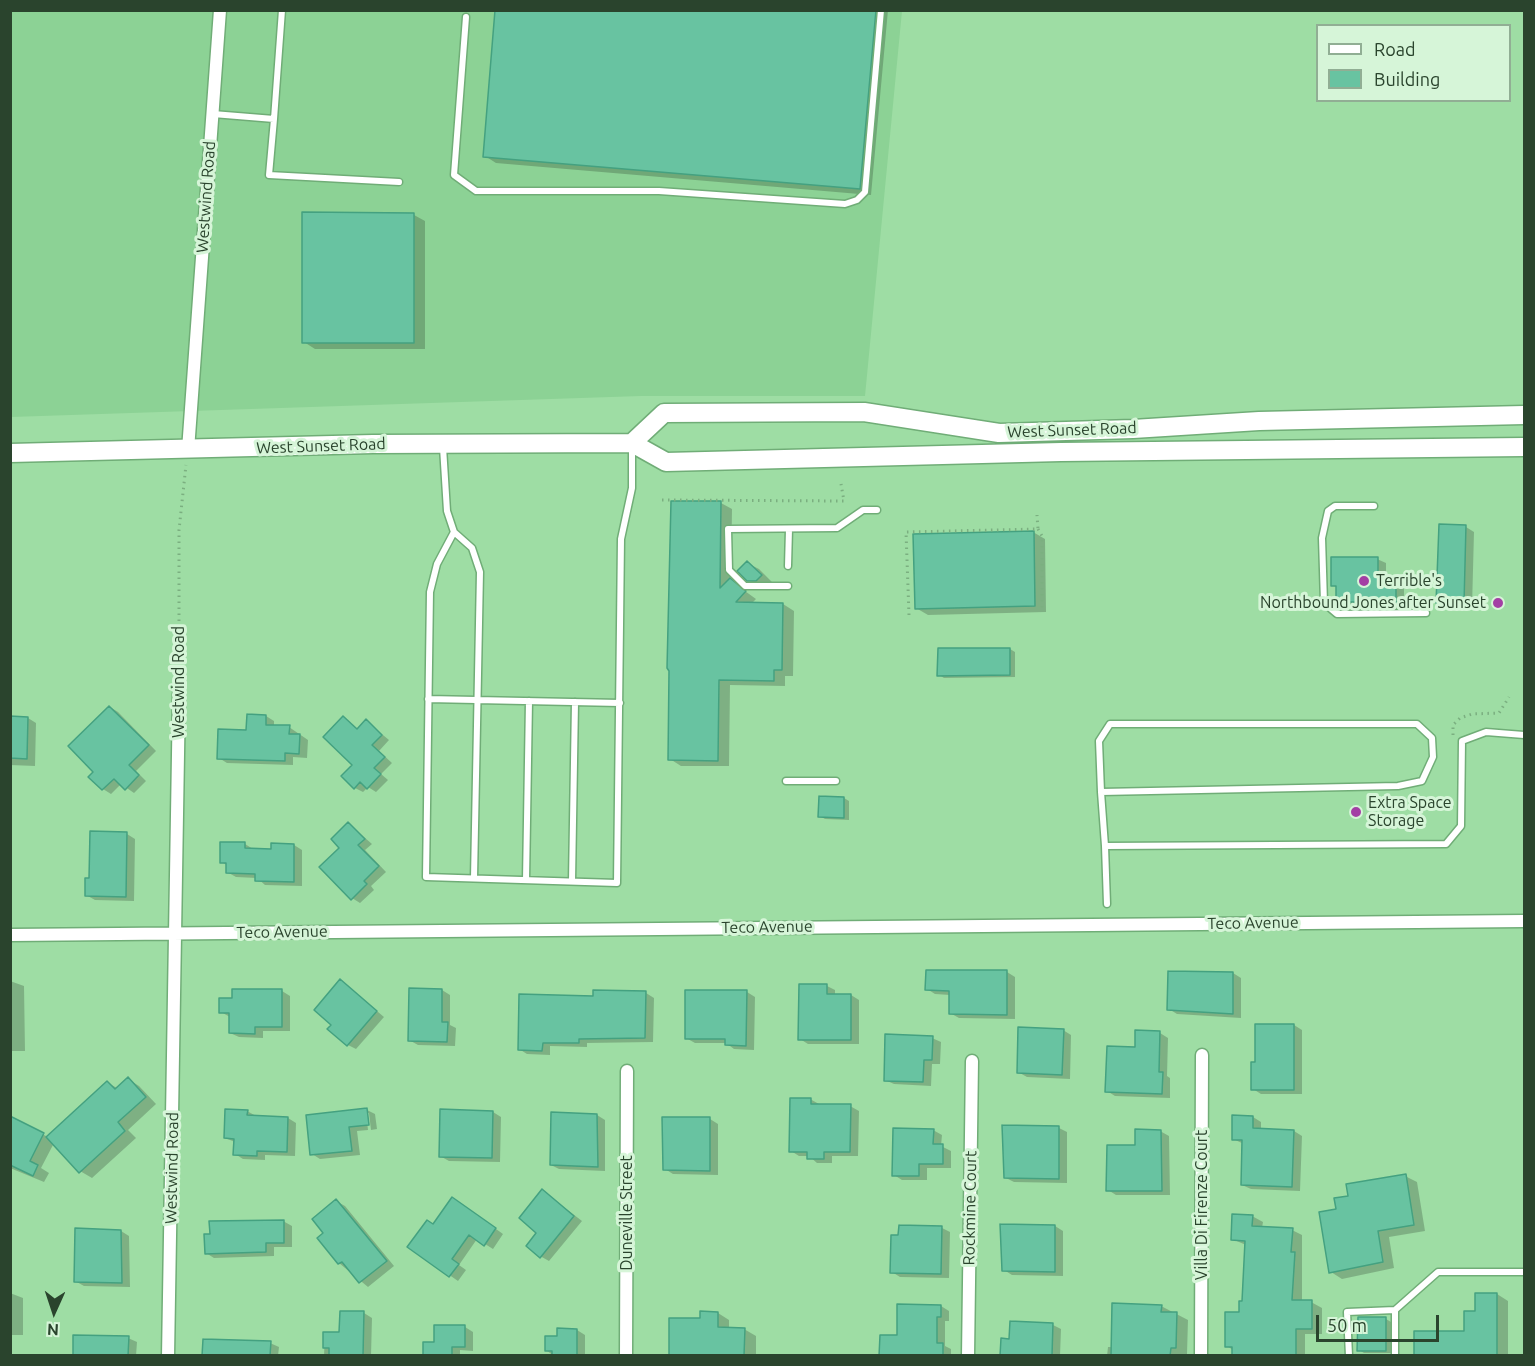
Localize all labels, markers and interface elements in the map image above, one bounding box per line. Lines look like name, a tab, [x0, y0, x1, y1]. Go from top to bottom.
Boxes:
legend	[1316, 24, 1511, 102]
text: Road	[1374, 39, 1416, 59]
text: Building	[1374, 69, 1440, 89]
street label: Westwind Road	[193, 140, 219, 254]
street label: West Sunset Road	[1007, 418, 1137, 442]
street label: West Sunset Road	[256, 434, 386, 458]
place label: Terrible's	[1376, 571, 1442, 591]
marker: Terrible's	[1357, 574, 1371, 588]
place label: Northbound Jones after Sunset	[1260, 593, 1486, 613]
marker: Northbound Jones after Sunset	[1491, 596, 1505, 610]
street label: Westwind Road	[169, 626, 189, 738]
place label: Extra Space Storage	[1368, 793, 1452, 831]
marker: Extra Space Storage	[1349, 805, 1363, 819]
street label: Teco Avenue	[1207, 913, 1299, 933]
street label: Teco Avenue	[721, 917, 813, 937]
street label: Teco Avenue	[236, 922, 328, 942]
street label: Westwind Road	[161, 1112, 183, 1224]
street label: Villa Di Firenze Court	[1192, 1130, 1212, 1280]
street label: Rockmine Court	[959, 1150, 981, 1266]
street label: Duneville Street	[617, 1155, 637, 1271]
north arrow	[24, 1282, 84, 1342]
scale bar	[1319, 1303, 1442, 1341]
text: 50 m	[1327, 1315, 1367, 1335]
text: N	[47, 1321, 59, 1339]

